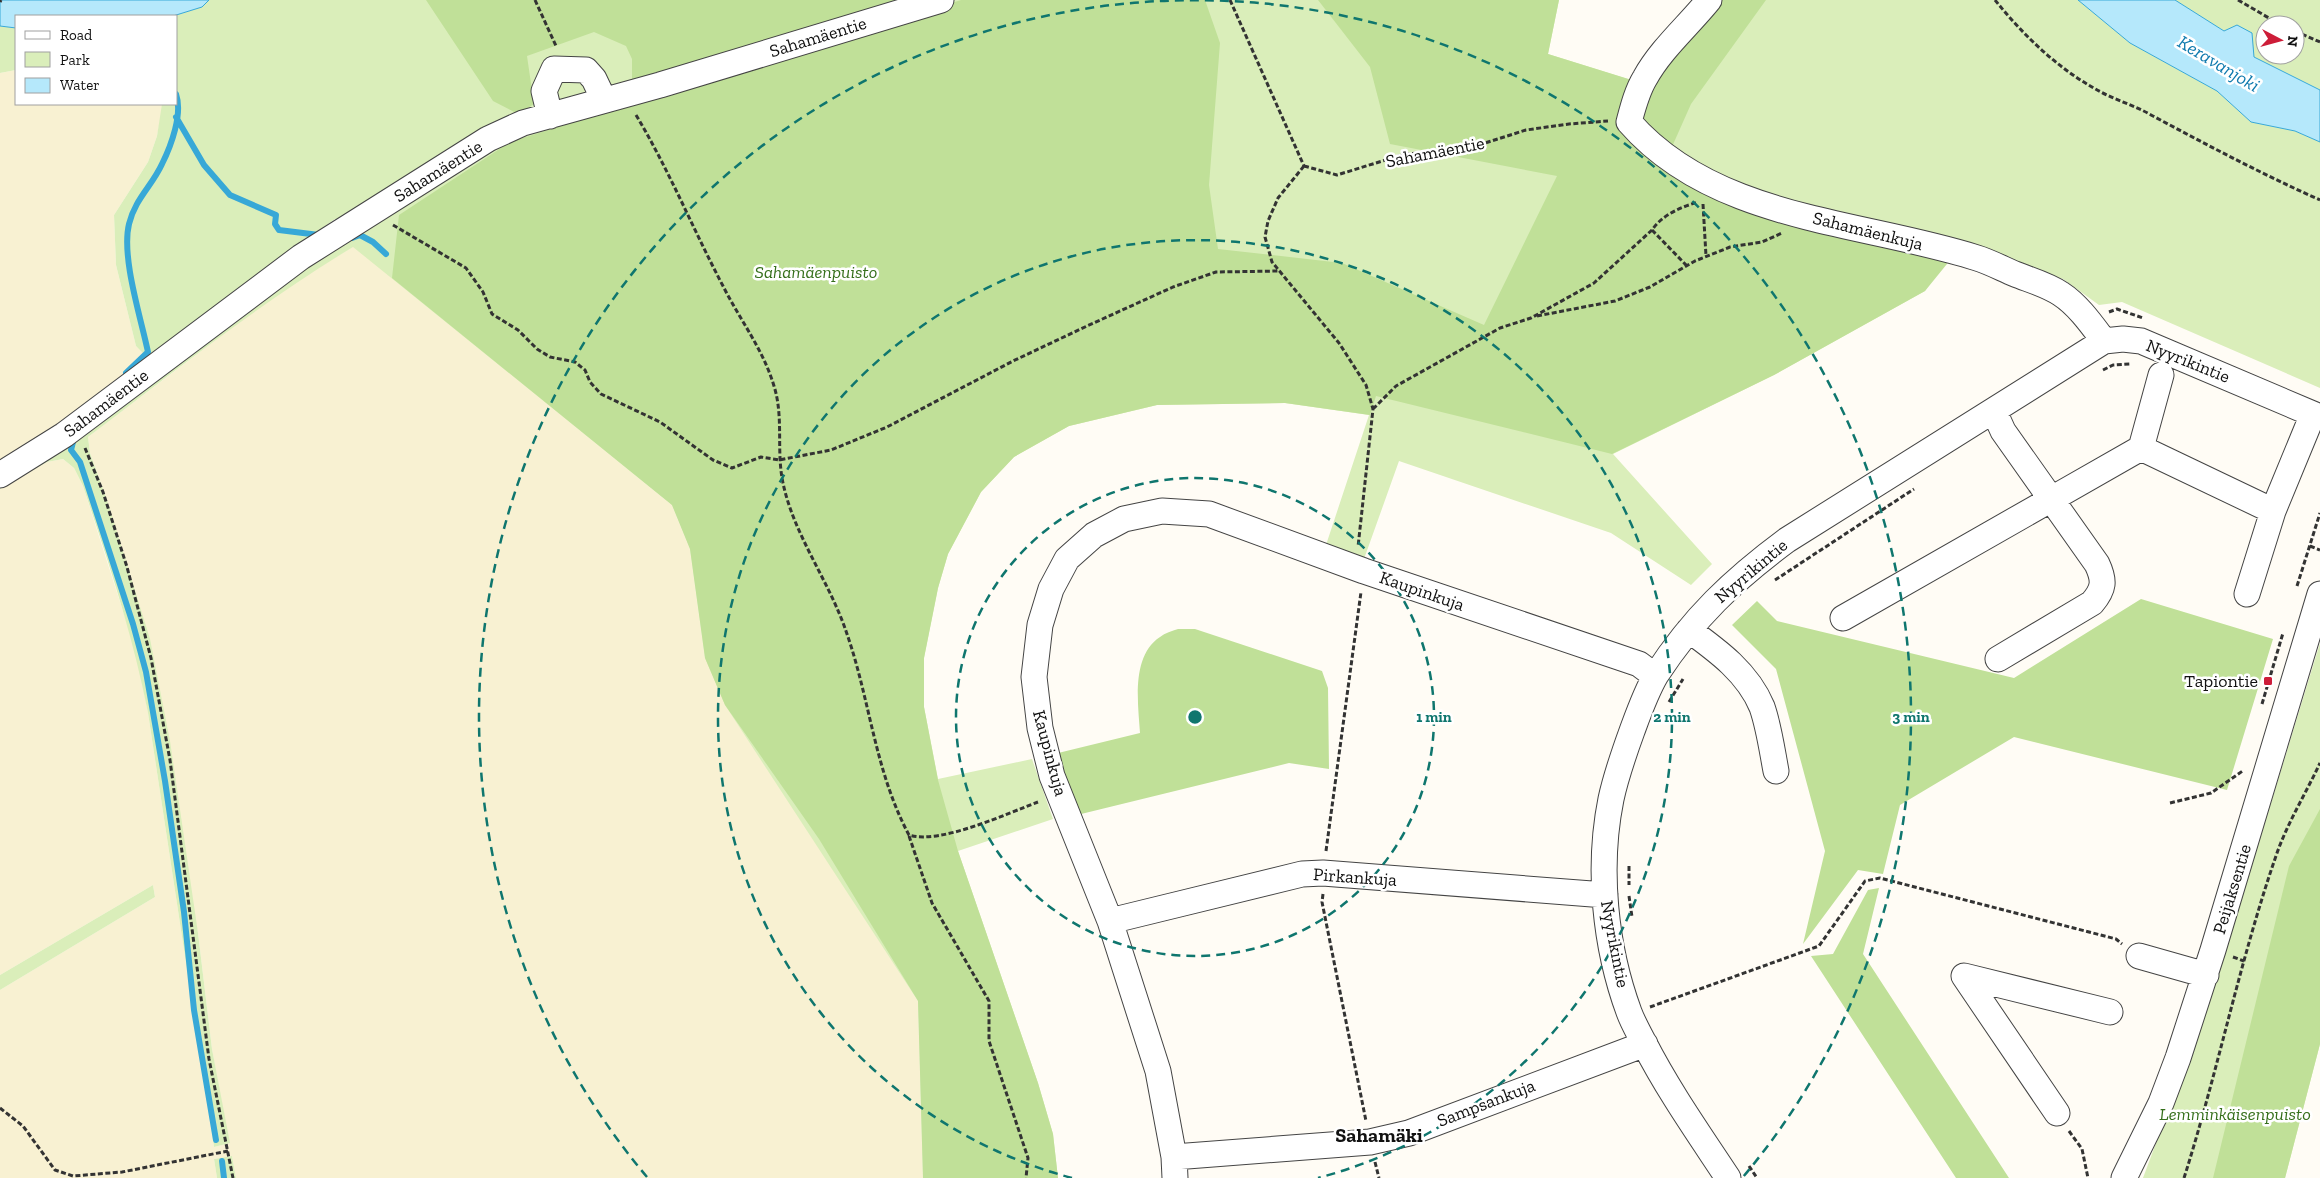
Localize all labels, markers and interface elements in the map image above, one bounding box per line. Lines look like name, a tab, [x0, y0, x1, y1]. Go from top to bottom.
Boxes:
street label: Sahamäentie	[767, 12, 869, 62]
legend	[15, 15, 178, 105]
north arrow	[2255, 15, 2305, 65]
text: Road	[60, 26, 93, 44]
water label: Keravanjoki	[2174, 30, 2264, 97]
text: N	[2283, 35, 2301, 48]
text: Park	[60, 51, 90, 69]
text: Water	[60, 76, 100, 94]
street label: Sahamäentie	[1384, 132, 1486, 172]
street label: Sahamäentie	[390, 135, 486, 207]
street label: Sahamäenkuja	[1811, 207, 1926, 255]
park label: Sahamäenpuisto	[755, 261, 877, 283]
street label: Nyyrikintie	[2143, 334, 2233, 388]
street label: Sahamäentie	[59, 364, 153, 442]
street label: Nyyrikintie	[1710, 534, 1792, 608]
street label: Kaupinkuja	[1377, 566, 1468, 616]
place label: Tapiontie	[2184, 670, 2258, 692]
marker: Tapiontie	[2262, 675, 2274, 687]
street label: Kaupinkuja	[1028, 708, 1072, 799]
centre of rings	[1186, 708, 1204, 726]
text: 1 min	[1416, 708, 1452, 726]
text: 2 min	[1653, 708, 1691, 726]
text: 3 min	[1892, 708, 1930, 726]
street label: Peijaksentie	[2208, 841, 2256, 937]
street label: Pirkankuja	[1312, 863, 1398, 891]
street label: Nyyrikintie	[1596, 898, 1634, 990]
street label: Sampsankuja	[1434, 1074, 1538, 1132]
park label: Lemminkäisenpuisto	[2159, 1103, 2311, 1125]
district label: Sahamäki	[1335, 1123, 1423, 1147]

